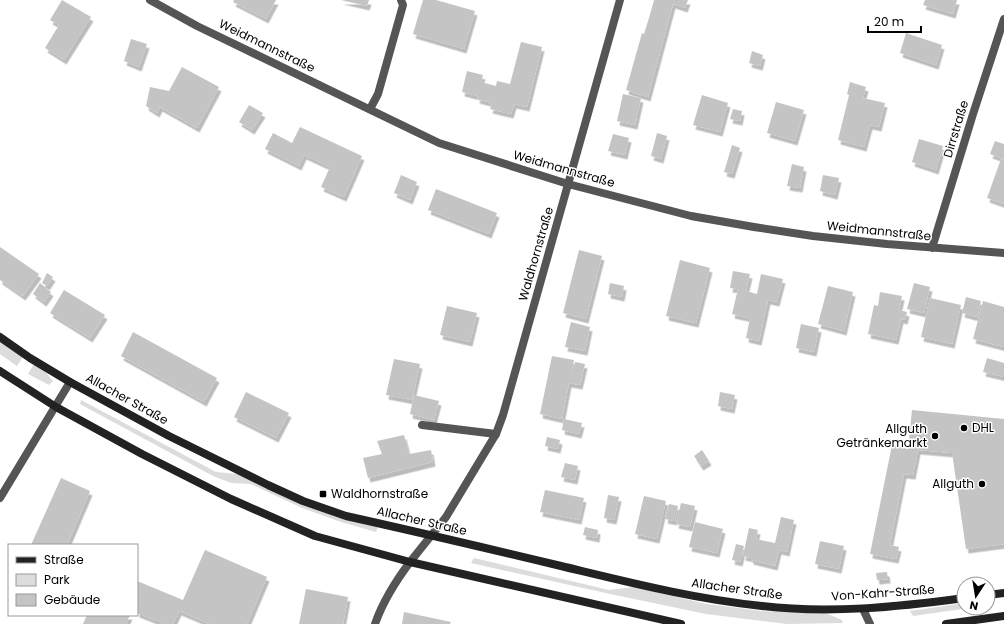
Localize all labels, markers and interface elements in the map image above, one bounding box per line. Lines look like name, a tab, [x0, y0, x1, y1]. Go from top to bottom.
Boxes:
scale bar	[868, 8, 921, 34]
text: 20 m	[874, 13, 904, 30]
street label: Weidmannstraße	[216, 15, 318, 76]
street label: Dirrstraße	[939, 98, 972, 160]
street label: Weidmannstraße	[511, 146, 617, 191]
street label: Waldhornstraße	[514, 205, 557, 303]
street label: Weidmannstraße	[826, 217, 932, 244]
street label: Allacher Straße	[83, 369, 172, 428]
place label: DHL	[972, 419, 994, 436]
place label: Allguth Getränkemarkt	[836, 420, 927, 451]
marker: DHL	[959, 423, 969, 433]
marker: Allguth Getränkemarkt	[930, 431, 940, 441]
place label: Allguth	[932, 475, 974, 492]
marker: Allguth	[977, 479, 987, 489]
place label: Waldhornstraße	[331, 485, 428, 502]
marker: Waldhornstraße	[318, 489, 328, 499]
street label: Allacher Straße	[375, 502, 469, 539]
legend	[8, 544, 138, 616]
text: Straße	[44, 551, 84, 568]
text: Park	[44, 571, 71, 588]
street label: Allacher Straße	[690, 574, 784, 603]
north arrow	[956, 576, 996, 616]
street label: Von-Kahr-Straße	[831, 580, 935, 605]
text: Gebäude	[44, 591, 100, 608]
text: N	[968, 597, 980, 614]

